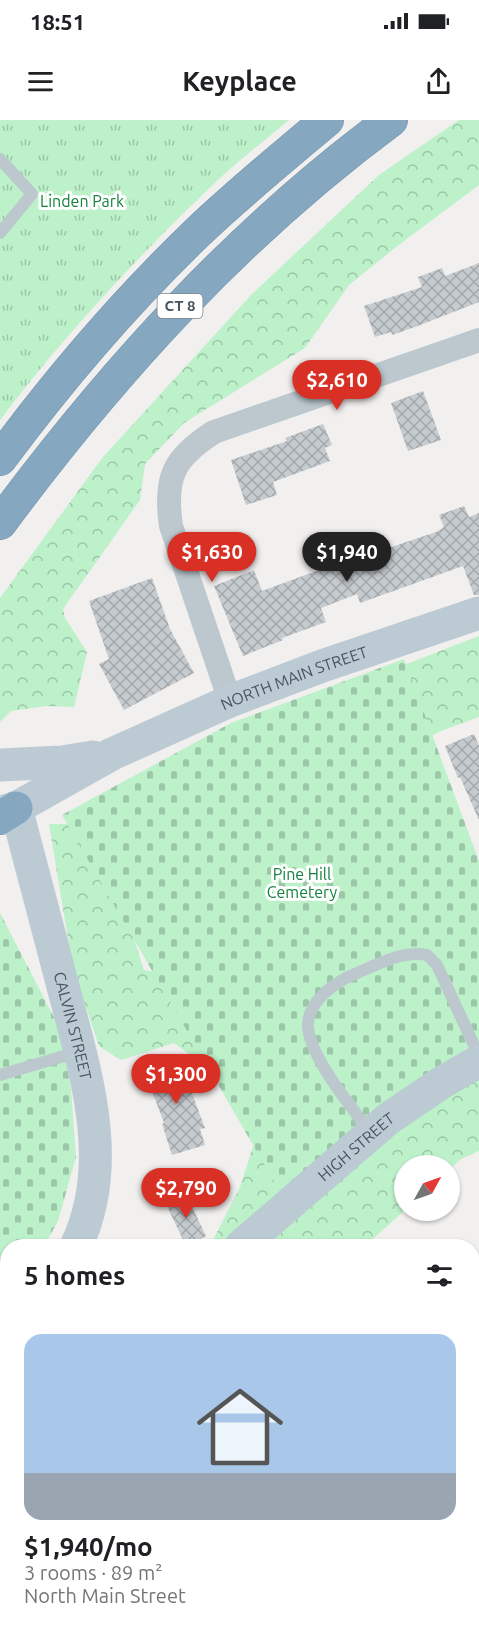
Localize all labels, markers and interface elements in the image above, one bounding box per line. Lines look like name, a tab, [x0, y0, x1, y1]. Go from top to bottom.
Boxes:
text: 18:51	[30, 9, 85, 34]
icon: menu	[24, 65, 57, 98]
icon: share	[422, 65, 455, 98]
text: Keyplace	[182, 66, 297, 96]
park label: Linden Park	[40, 192, 124, 210]
road number: CT 8	[158, 294, 202, 318]
pin: $2,610	[288, 360, 386, 411]
text: $2,610	[306, 368, 368, 391]
pin: $1,630	[163, 532, 261, 583]
pin: $1,940	[298, 532, 396, 583]
text: $1,630	[181, 540, 243, 563]
text: $1,940	[316, 540, 378, 563]
street label: NORTH MAIN STREET	[218, 642, 370, 713]
park label: Pine Hill Cemetery	[267, 865, 338, 901]
street label: CALVIN STREET	[50, 970, 95, 1081]
pin: $1,300	[127, 1054, 225, 1105]
text: $1,300	[145, 1062, 207, 1085]
street label: HIGH STREET	[314, 1109, 397, 1184]
north arrow	[394, 1155, 460, 1221]
map controls	[394, 1155, 460, 1221]
pin: $2,790	[137, 1168, 235, 1219]
text: $2,790	[155, 1176, 217, 1199]
icon: filters	[423, 1259, 456, 1292]
text: 5 homes	[24, 1261, 125, 1290]
icon: home	[186, 1373, 294, 1481]
text: $1,940/mo	[24, 1532, 153, 1561]
text: 3 rooms · 89 m²	[24, 1561, 162, 1584]
text: North Main Street	[24, 1584, 186, 1607]

